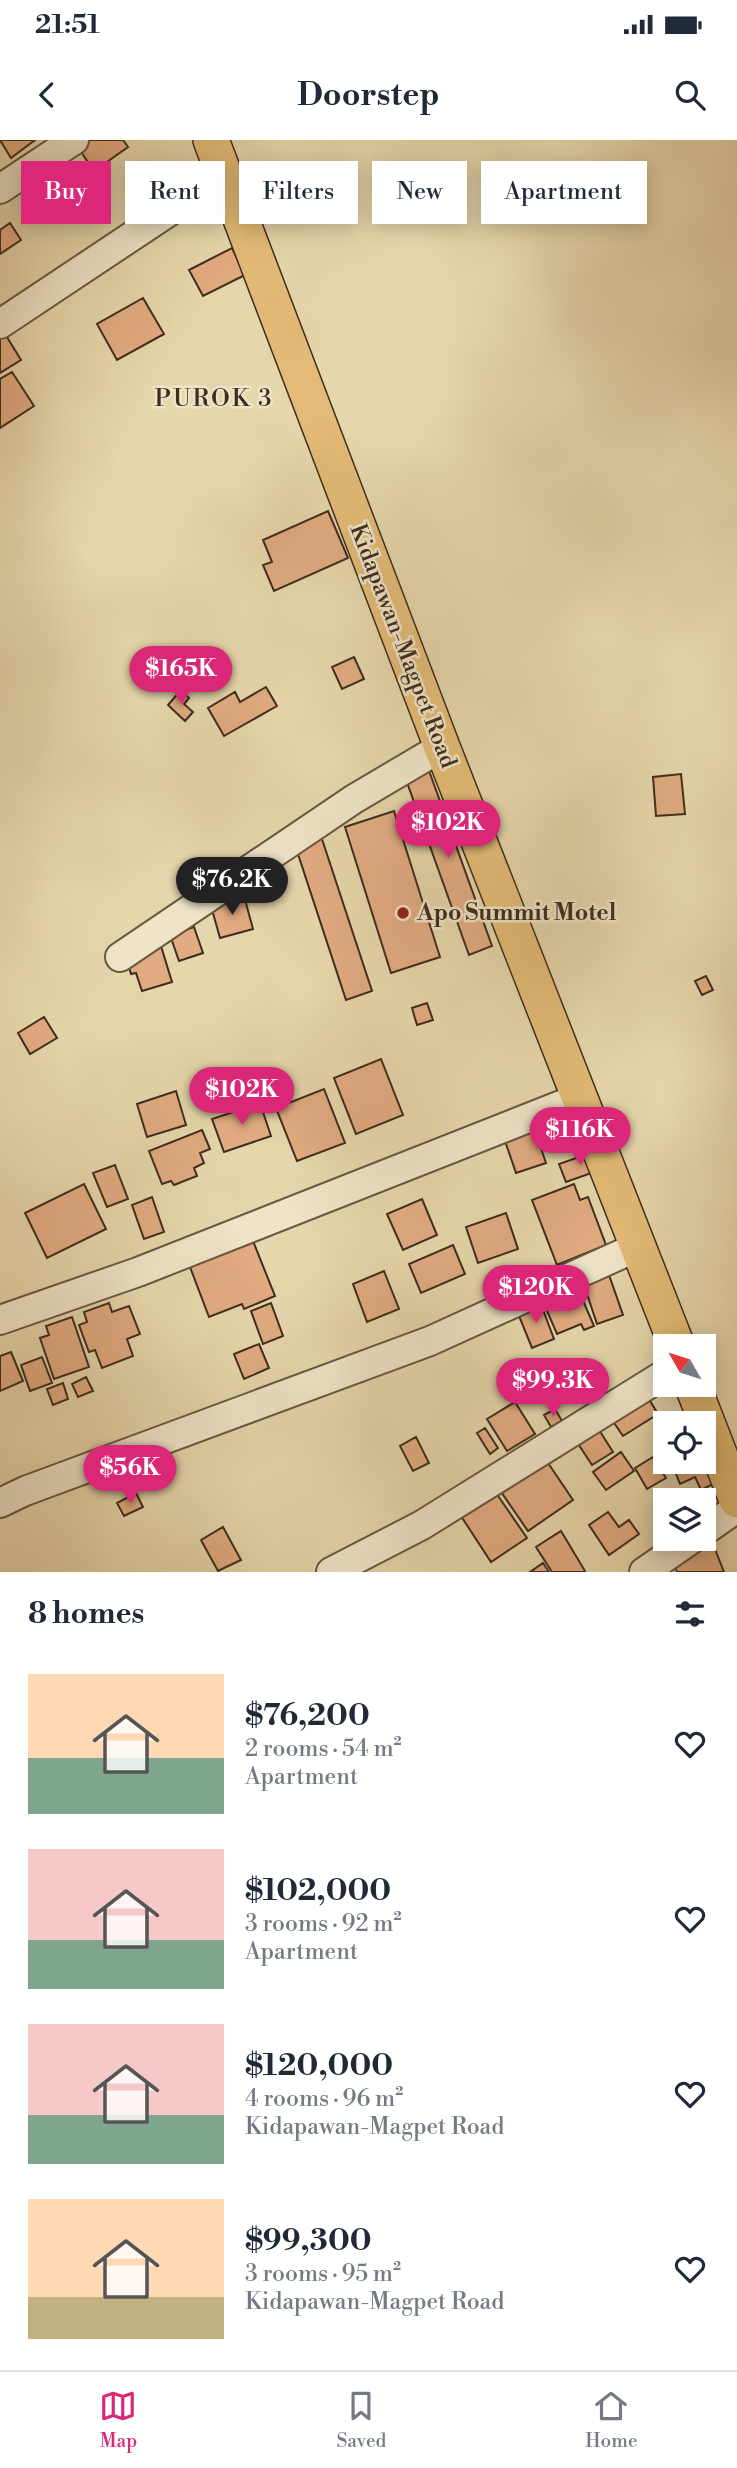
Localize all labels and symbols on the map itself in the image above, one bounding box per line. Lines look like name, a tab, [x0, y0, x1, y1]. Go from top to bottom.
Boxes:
district label: PUROK 3	[155, 384, 273, 414]
street label: Kidapawan-Magpet Road	[343, 520, 463, 772]
pin: $165K	[132, 646, 230, 706]
pin: $102K	[399, 800, 497, 860]
pin: $76.2K	[175, 858, 289, 917]
place label: Apo Summit Motel	[416, 899, 617, 927]
marker: Apo Summit Motel	[395, 905, 411, 921]
pin: $102K	[193, 1068, 291, 1127]
pin: $116K	[531, 1108, 629, 1167]
pin: $120K	[487, 1266, 585, 1325]
north arrow	[653, 1334, 716, 1396]
pin: $99.3K	[496, 1358, 610, 1418]
pin: $56K	[89, 1446, 171, 1505]

